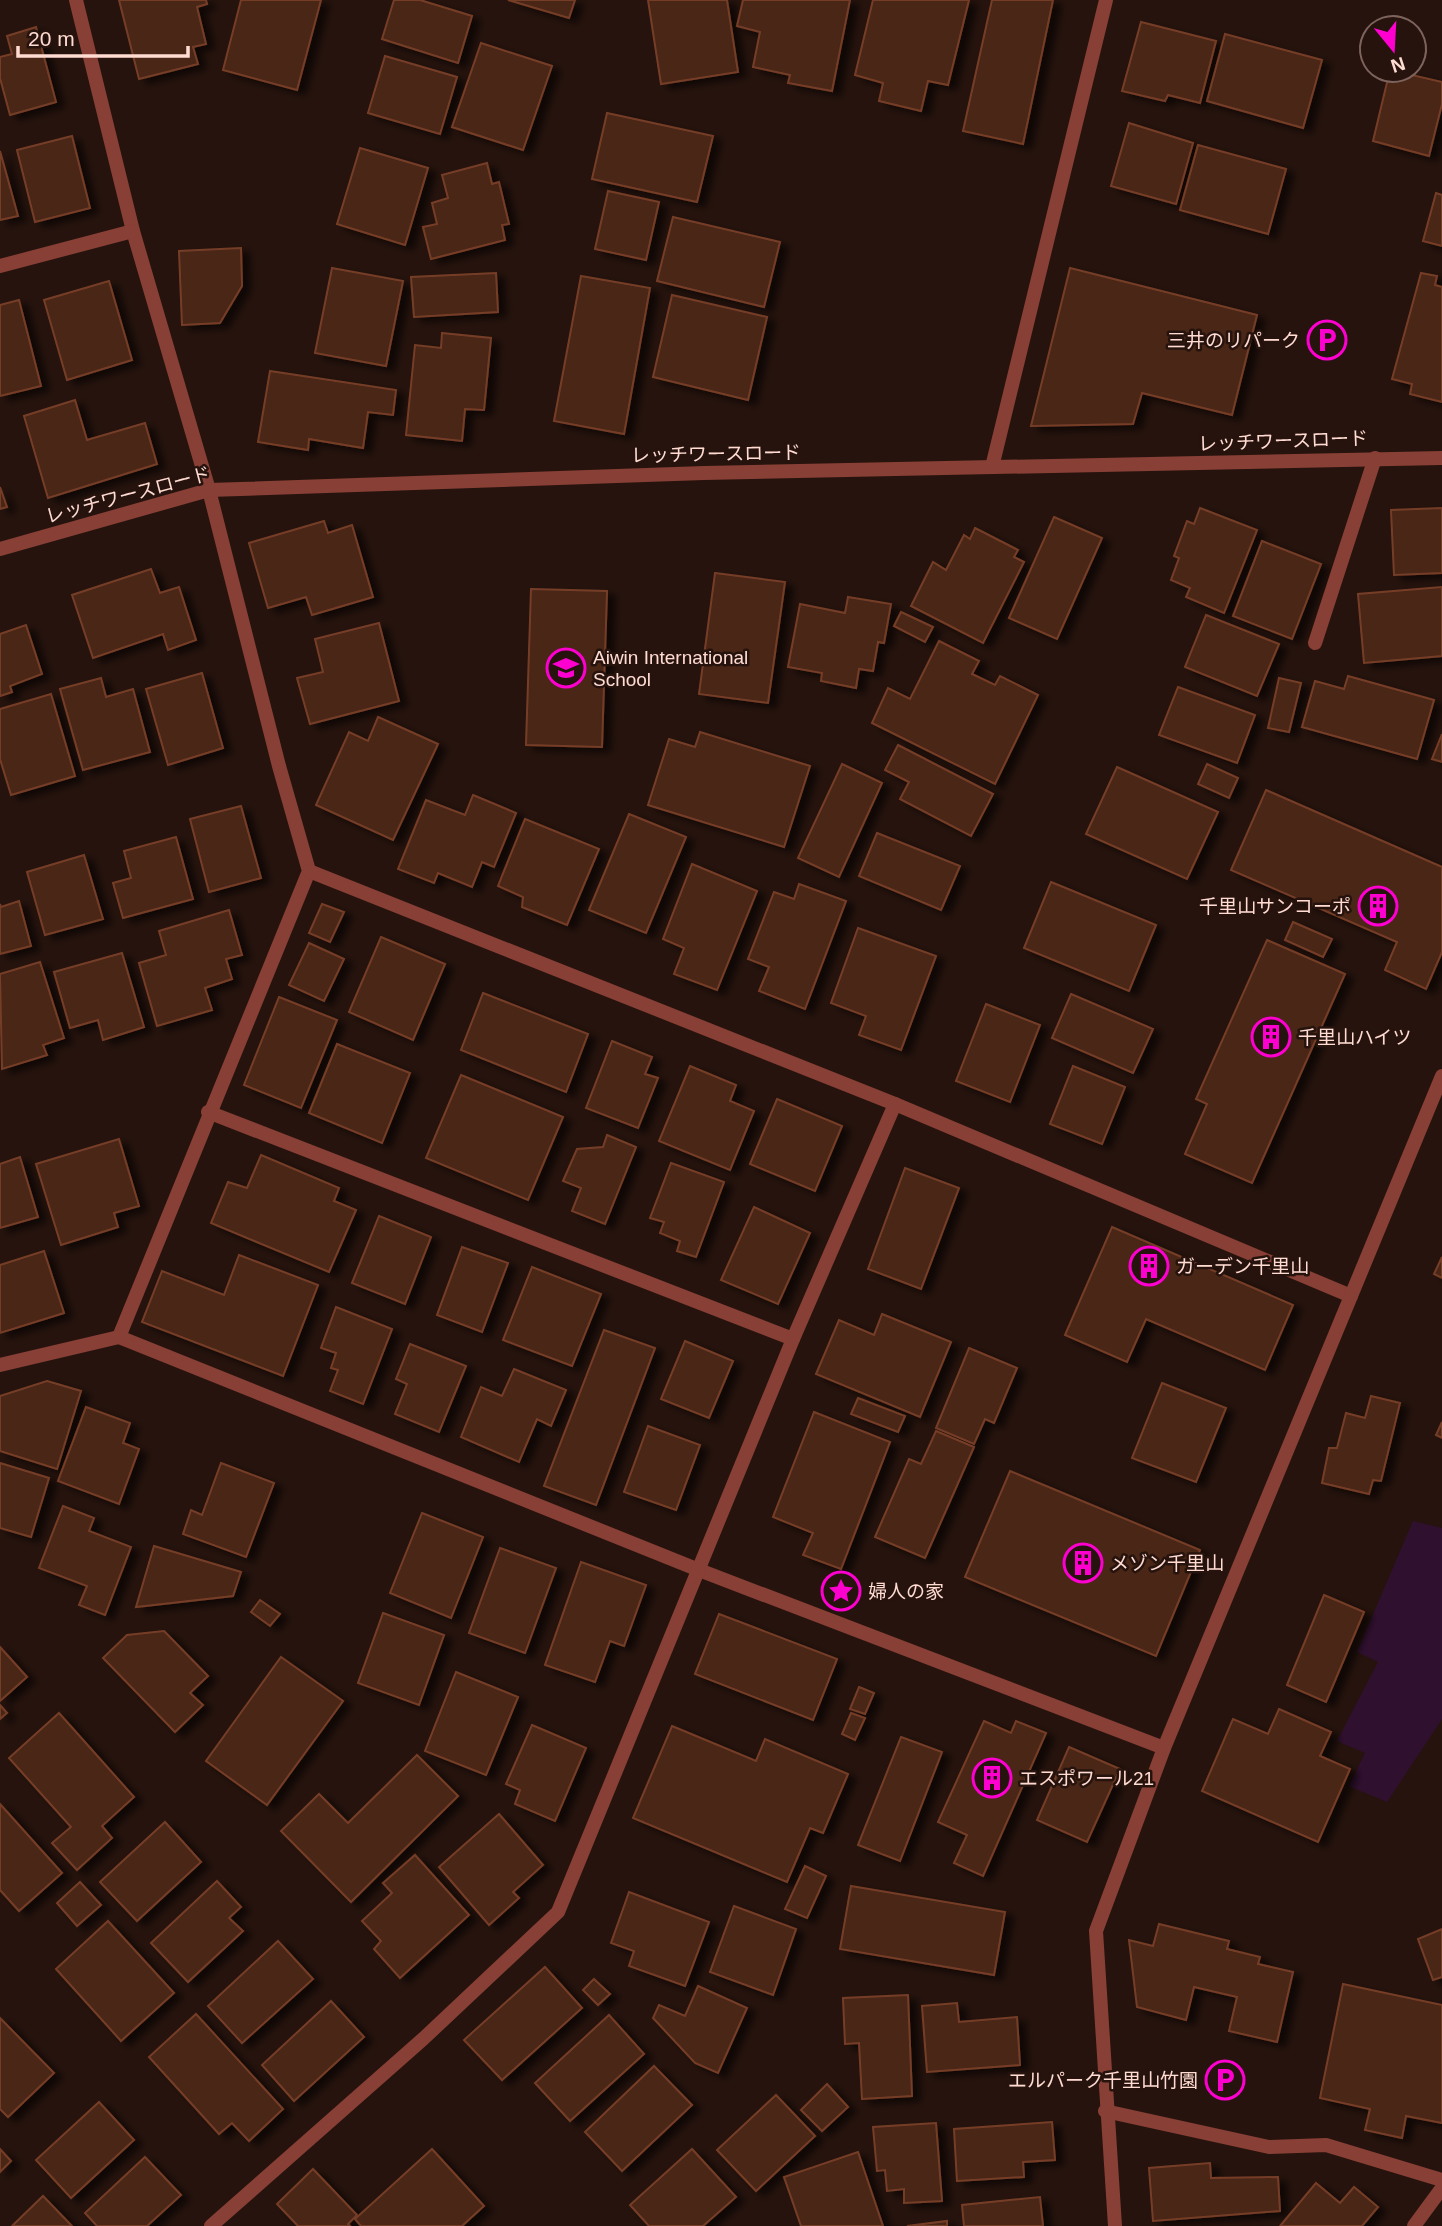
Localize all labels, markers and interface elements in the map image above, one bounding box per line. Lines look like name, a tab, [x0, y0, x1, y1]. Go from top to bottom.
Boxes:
scale bar	[18, 14, 187, 58]
north arrow	[1358, 14, 1428, 84]
text: 20 m	[28, 27, 75, 50]
text: N	[1388, 53, 1408, 77]
parking icon: 三井のリパーク	[1306, 319, 1348, 361]
place label: 三井のリパーク	[1167, 330, 1300, 351]
street label: レッチワースロード	[1198, 428, 1368, 454]
street label: レッチワースロード	[631, 442, 801, 466]
street label: レッチワースロード	[43, 463, 213, 527]
school or university icon: Aiwin International School	[545, 647, 587, 689]
place label: Aiwin International School	[593, 647, 748, 690]
building icon: 千里山サンコーポ	[1357, 885, 1399, 927]
place label: 千里山サンコーポ	[1199, 896, 1351, 917]
building icon: 千里山ハイツ	[1250, 1016, 1292, 1058]
place label: 千里山ハイツ	[1298, 1027, 1412, 1048]
building icon: ガーデン千里山	[1128, 1245, 1170, 1287]
place label: ガーデン千里山	[1176, 1256, 1309, 1277]
building icon: メゾン千里山	[1062, 1542, 1104, 1584]
place label: メゾン千里山	[1110, 1553, 1224, 1574]
place icon: 婦人の家	[820, 1570, 862, 1612]
place label: 婦人の家	[868, 1581, 944, 1602]
building icon: エスポワール21	[971, 1757, 1013, 1799]
place label: エスポワール21	[1019, 1768, 1154, 1789]
parking icon: エルパーク千里山竹園	[1204, 2059, 1246, 2101]
place label: エルパーク千里山竹園	[1008, 2070, 1198, 2091]

